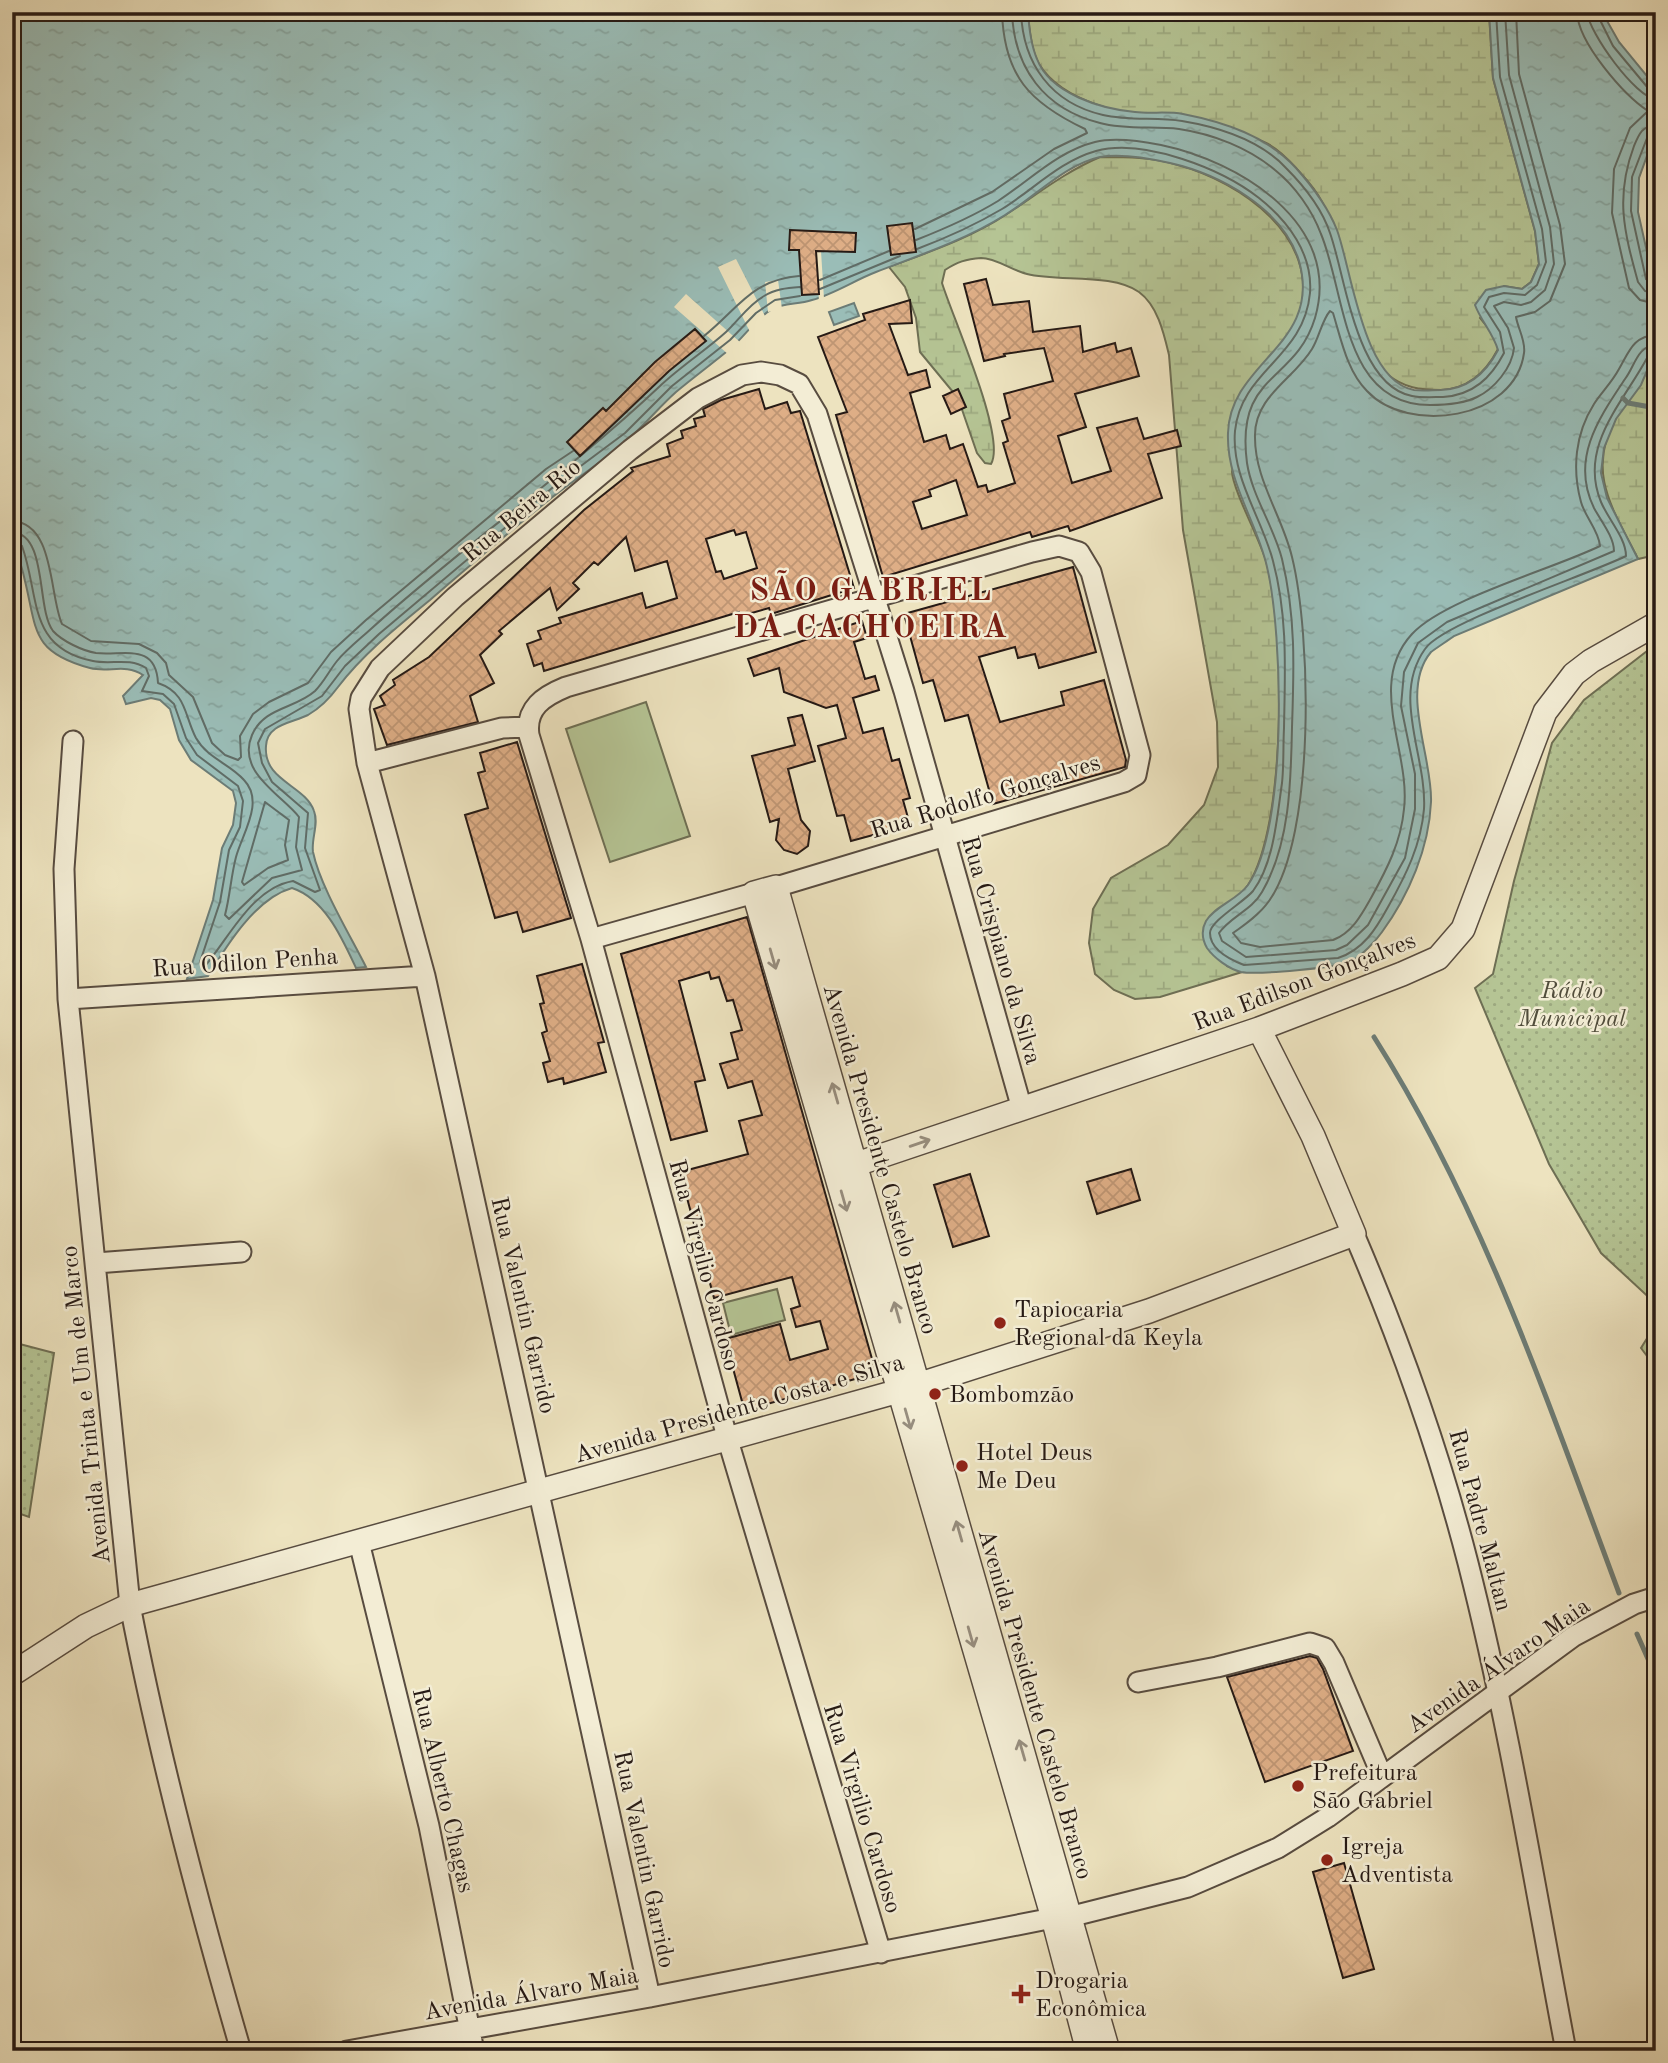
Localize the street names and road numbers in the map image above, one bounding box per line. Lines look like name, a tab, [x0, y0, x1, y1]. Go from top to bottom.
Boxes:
street label: Rua Beira Rio	[458, 455, 586, 568]
street label: Rua Rodolfo Gonçalves	[868, 751, 1103, 844]
street label: Rua Crispiano da Silva	[956, 834, 1044, 1068]
street label: Rua Edilson Gonçalves	[1190, 929, 1419, 1036]
street label: Rua Odilon Penha	[151, 946, 339, 982]
street label: Avenida Presidente Castelo Branco	[817, 982, 941, 1337]
street label: Rua Virgilio Cardoso	[663, 1157, 743, 1374]
street label: Rua Valentin Garrido	[485, 1195, 559, 1416]
street label: Avenida Trinta e Um de Marco	[58, 1244, 116, 1565]
street label: Avenida Presidente Costa e Silva	[572, 1351, 907, 1469]
street label: Rua Padre Maltan	[1443, 1427, 1515, 1614]
street label: Avenida Presidente Castelo Branco	[972, 1527, 1096, 1882]
street label: Avenida Álvaro Maia	[1401, 1591, 1595, 1739]
street label: Rua Alberto Chagas	[407, 1686, 477, 1895]
street label: Rua Virgilio Cardoso	[818, 1701, 904, 1916]
street label: Rua Valentin Garrido	[608, 1748, 678, 1970]
street label: Avenida Álvaro Maia	[422, 1960, 641, 2026]

